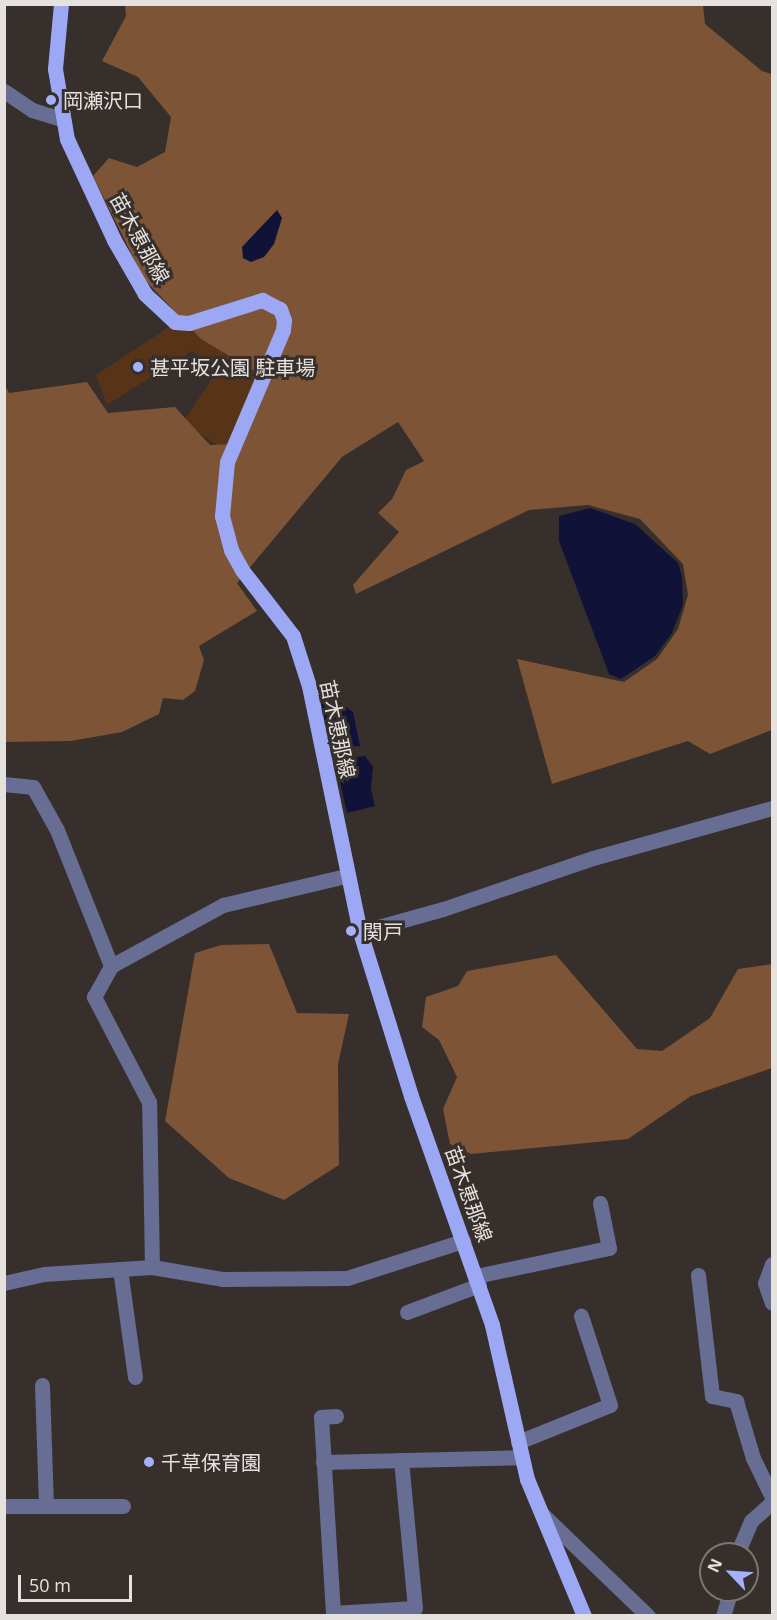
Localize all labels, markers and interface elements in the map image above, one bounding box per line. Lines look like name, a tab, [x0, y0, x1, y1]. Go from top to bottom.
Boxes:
place label: 岡瀬沢口	[63, 88, 143, 112]
marker: 岡瀬沢口	[44, 93, 58, 107]
street label: 苗木恵那線	[105, 188, 175, 288]
place label: 甚平坂公園 駐車場	[150, 355, 315, 379]
marker: 甚平坂公園 駐車場	[131, 360, 145, 374]
street label: 苗木恵那線	[316, 678, 360, 780]
place label: 関戸	[363, 919, 403, 943]
marker: 関戸	[344, 924, 358, 938]
street label: 苗木恵那線	[441, 1143, 497, 1245]
place label: 千草保育園	[161, 1450, 261, 1474]
marker: 千草保育園	[142, 1455, 156, 1469]
north arrow	[699, 1542, 759, 1602]
text: N	[702, 1555, 727, 1576]
scale bar	[21, 1563, 135, 1601]
text: 50 m	[29, 1573, 71, 1597]

